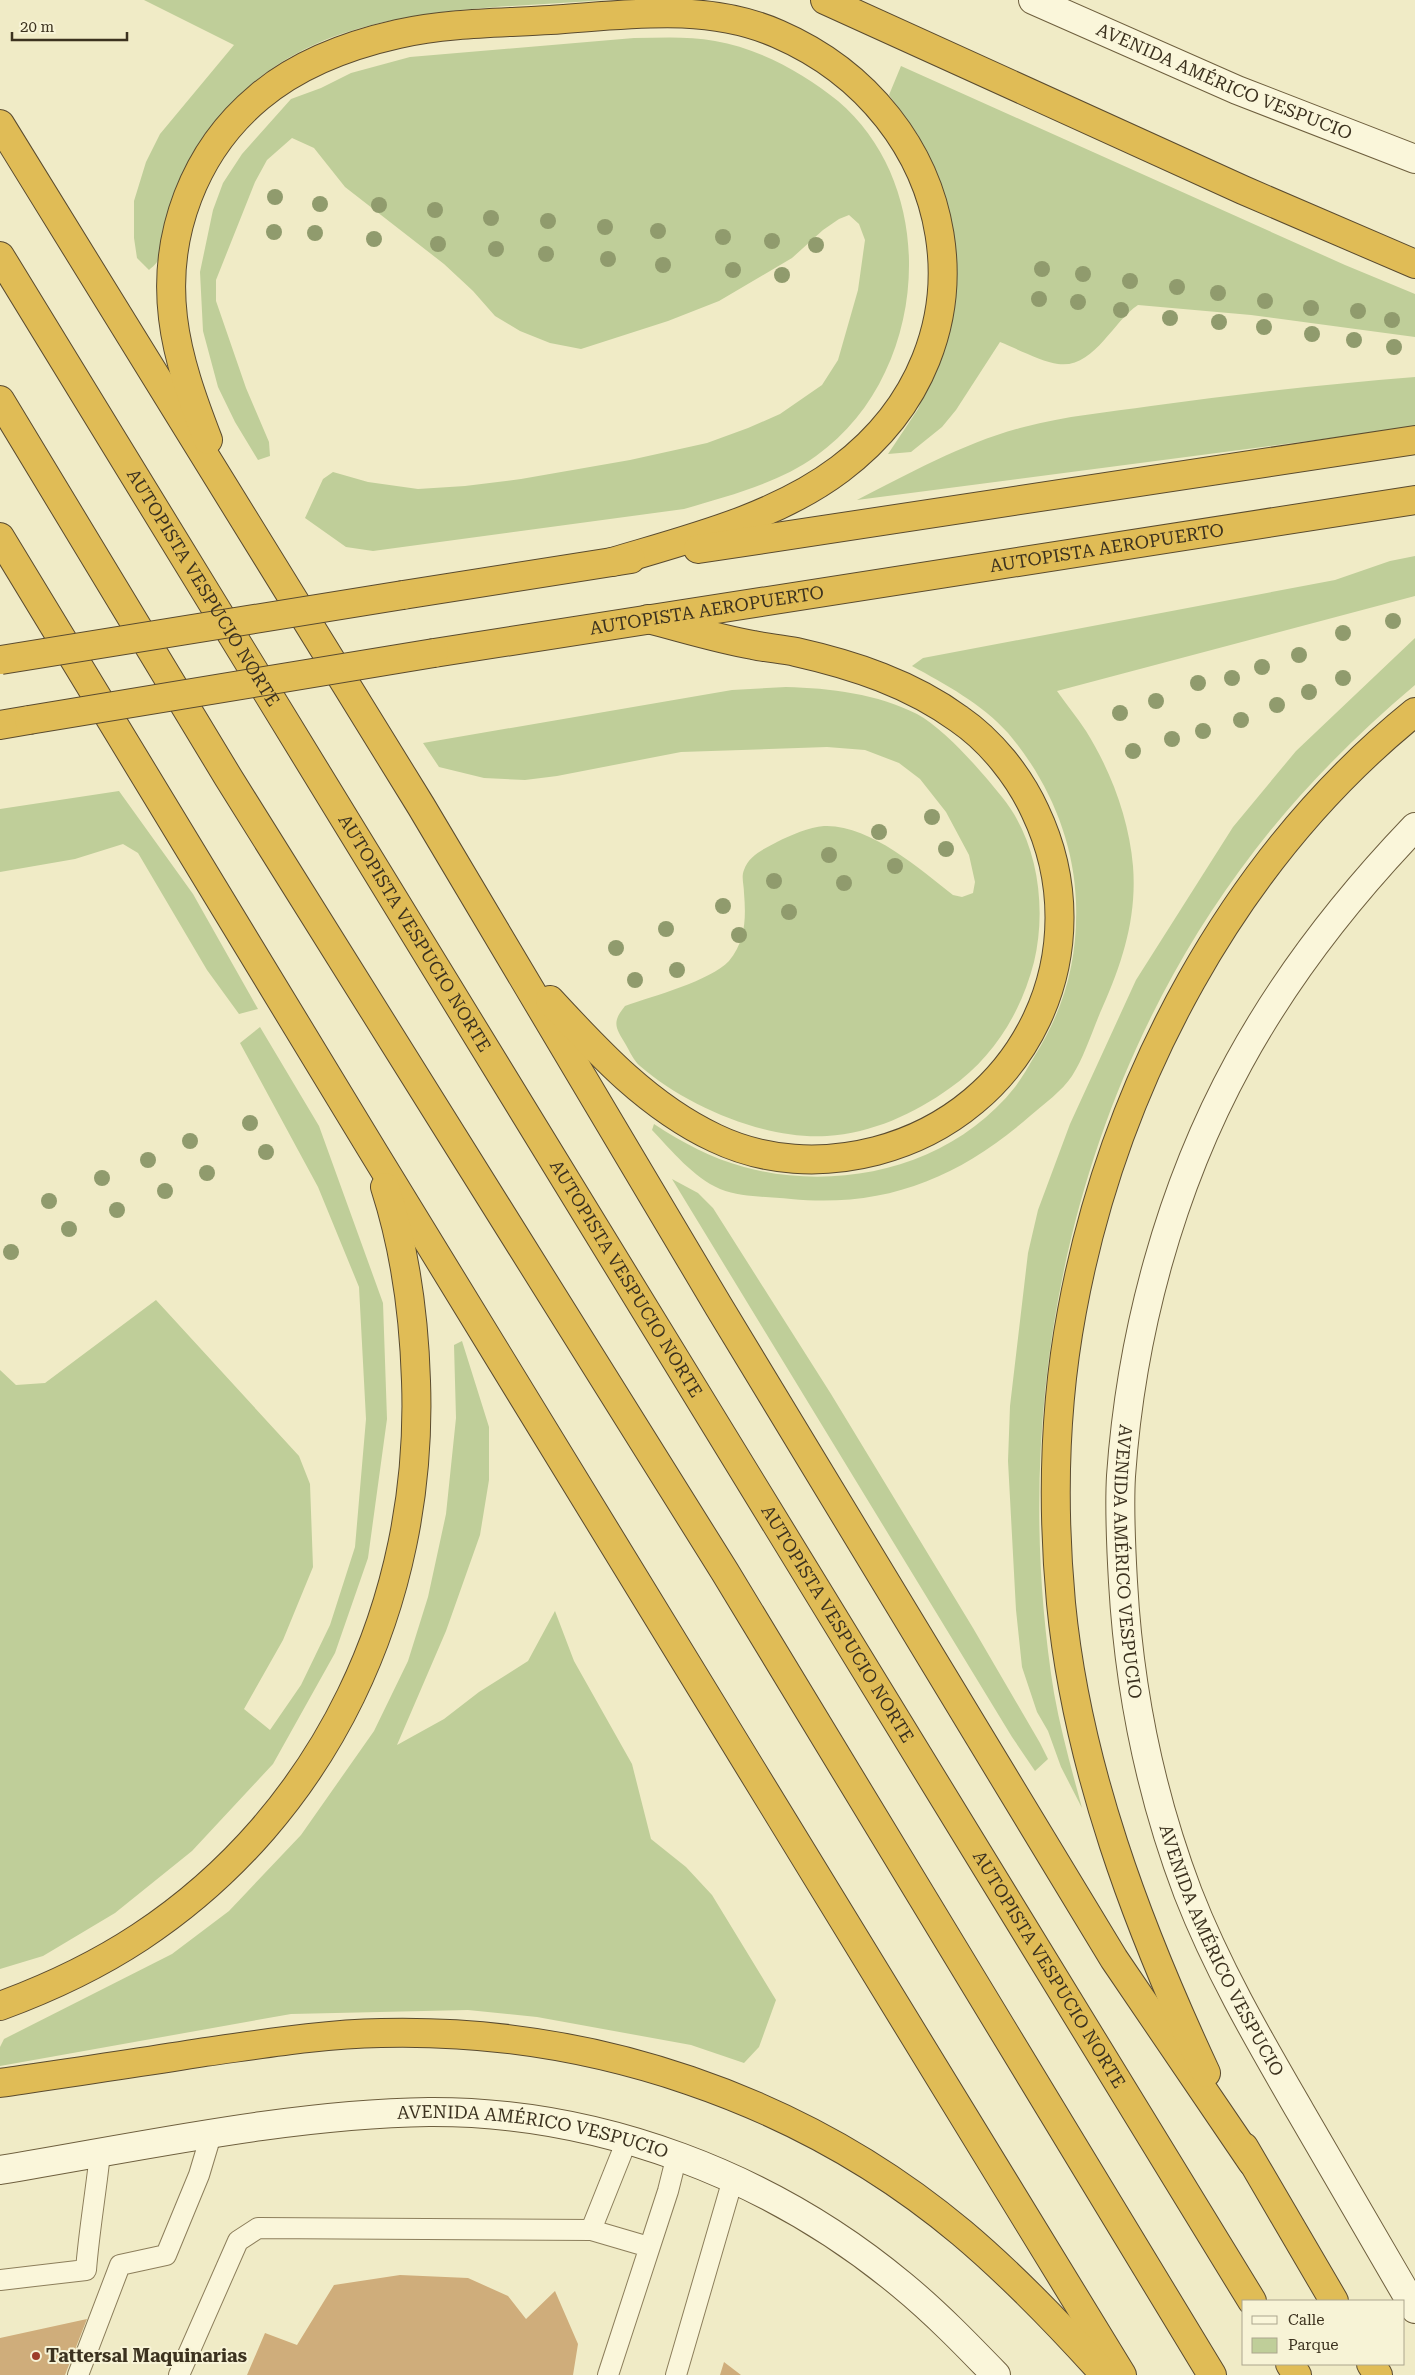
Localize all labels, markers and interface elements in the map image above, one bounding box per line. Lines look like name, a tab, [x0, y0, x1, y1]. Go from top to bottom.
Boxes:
scale bar	[12, 10, 128, 42]
text: 20 m	[20, 18, 55, 36]
street label: AVENIDA AMÉRICO VESPUCIO	[1093, 18, 1355, 144]
street label: AUTOPISTA VESPUCIO NORTE	[123, 465, 284, 710]
street label: AUTOPISTA AEROPUERTO	[988, 519, 1225, 576]
street label: AUTOPISTA AEROPUERTO	[588, 581, 825, 639]
street label: AUTOPISTA VESPUCIO NORTE	[334, 810, 496, 1055]
street label: AUTOPISTA VESPUCIO NORTE	[546, 1156, 707, 1401]
street label: AVENIDA AMÉRICO VESPUCIO	[1110, 1423, 1147, 1700]
street label: AUTOPISTA VESPUCIO NORTE	[757, 1501, 919, 1746]
street label: AVENIDA AMÉRICO VESPUCIO	[1155, 1822, 1289, 2080]
street label: AUTOPISTA VESPUCIO NORTE	[969, 1847, 1130, 2092]
street label: AVENIDA AMÉRICO VESPUCIO	[397, 2101, 671, 2162]
legend	[1242, 2300, 1405, 2365]
text: Calle	[1288, 2311, 1324, 2329]
text: Parque	[1288, 2336, 1339, 2354]
place label: Tattersal Maquinarias	[46, 2345, 247, 2366]
marker: Tattersal Maquinarias	[30, 2350, 42, 2362]

